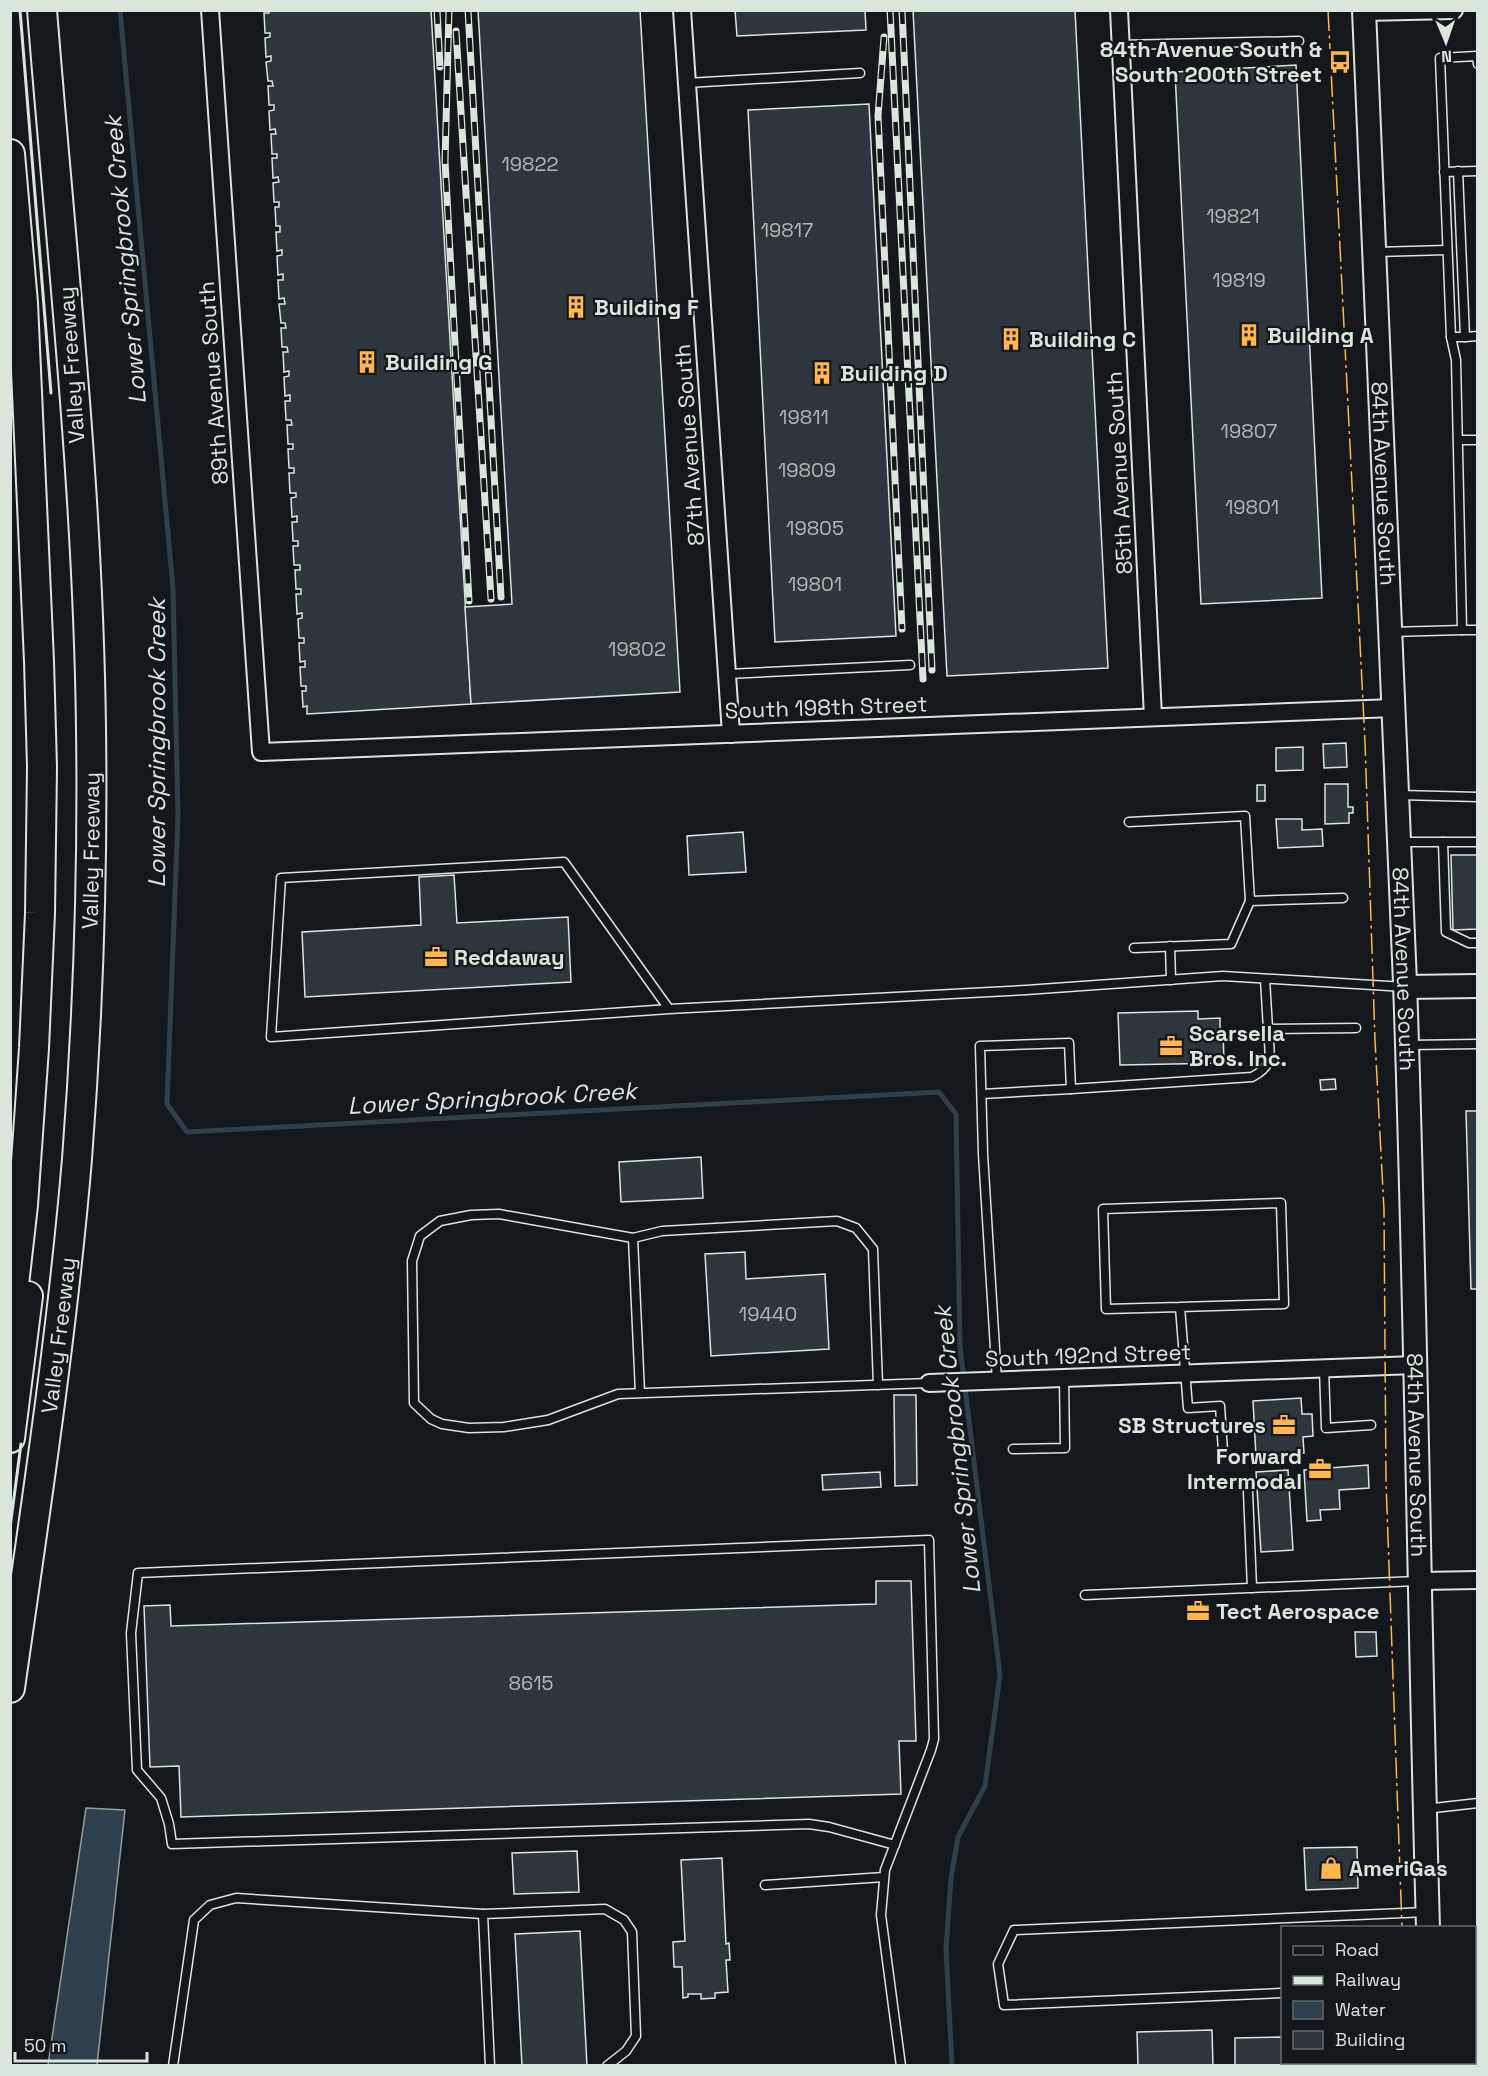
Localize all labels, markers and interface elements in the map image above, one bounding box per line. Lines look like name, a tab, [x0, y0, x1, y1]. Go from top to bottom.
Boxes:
north arrow	[1416, 12, 1476, 72]
place label: 84th Avenue South & South 200th Street	[1100, 35, 1322, 88]
text: N	[1441, 46, 1452, 67]
bus stop icon: 84th Avenue South & South 200th Street	[1327, 49, 1353, 75]
water label: Lower Springbrook Creek	[97, 111, 153, 406]
house number: 19822	[501, 151, 559, 177]
house number: 19821	[1206, 203, 1260, 229]
house number: 19817	[761, 217, 813, 243]
house number: 19819	[1212, 267, 1266, 293]
street label: 89th Avenue South	[192, 280, 234, 486]
street label: Valley Freeway	[52, 286, 90, 444]
place label: Building F	[594, 293, 699, 321]
building icon: Building F	[563, 294, 589, 320]
place label: Building A	[1267, 321, 1374, 349]
building icon: Building A	[1236, 322, 1262, 348]
place label: Building C	[1029, 325, 1136, 353]
building icon: Building C	[998, 326, 1024, 352]
street label: 87th Avenue South	[668, 343, 710, 547]
place label: Building G	[385, 348, 493, 376]
building icon: Building G	[354, 349, 380, 375]
place label: Building D	[840, 359, 948, 387]
building icon: Building D	[809, 360, 835, 386]
street label: 85th Avenue South	[1100, 371, 1138, 575]
street label: 84th Avenue South	[1365, 381, 1402, 586]
house number: 19811	[779, 404, 829, 430]
house number: 19807	[1221, 418, 1277, 444]
house number: 19809	[778, 457, 836, 483]
house number: 19801	[1225, 494, 1279, 520]
house number: 19805	[786, 515, 844, 541]
house number: 19801	[788, 571, 842, 597]
water label: Lower Springbrook Creek	[141, 595, 172, 888]
house number: 19802	[608, 636, 666, 662]
street label: South 198th Street	[724, 689, 928, 725]
street label: Valley Freeway	[75, 772, 105, 930]
street label: 84th Avenue South	[1387, 867, 1422, 1072]
place label: Reddaway	[454, 943, 565, 971]
office icon: Reddaway	[423, 944, 449, 970]
place label: Scarsella Bros. Inc.	[1189, 1019, 1287, 1072]
office icon: Scarsella Bros. Inc.	[1158, 1033, 1184, 1059]
water label: Lower Springbrook Creek	[347, 1075, 640, 1121]
street label: Valley Freeway	[35, 1256, 81, 1415]
house number: 19440	[739, 1301, 797, 1327]
water label: Lower Springbrook Creek	[926, 1301, 988, 1596]
street label: South 192nd Street	[984, 1337, 1192, 1373]
street label: 84th Avenue South	[1401, 1353, 1433, 1557]
place label: SB Structures	[1118, 1411, 1266, 1439]
office icon: SB Structures	[1271, 1412, 1297, 1438]
place label: Forward Intermodal	[1187, 1442, 1302, 1495]
office icon: Forward Intermodal	[1307, 1456, 1333, 1482]
place label: Tect Aerospace	[1216, 1597, 1380, 1625]
office icon: Tect Aerospace	[1185, 1598, 1211, 1624]
house number: 8615	[508, 1670, 554, 1696]
place label: AmeriGas	[1349, 1854, 1448, 1882]
shop icon: AmeriGas	[1318, 1855, 1344, 1881]
legend	[1281, 1926, 1476, 2064]
text: Road	[1335, 1938, 1379, 1961]
text: Railway	[1335, 1968, 1401, 1991]
text: Water	[1335, 1998, 1386, 2021]
scale bar	[15, 2025, 147, 2063]
text: Building	[1335, 2028, 1405, 2051]
text: 50 m	[24, 2034, 66, 2057]

